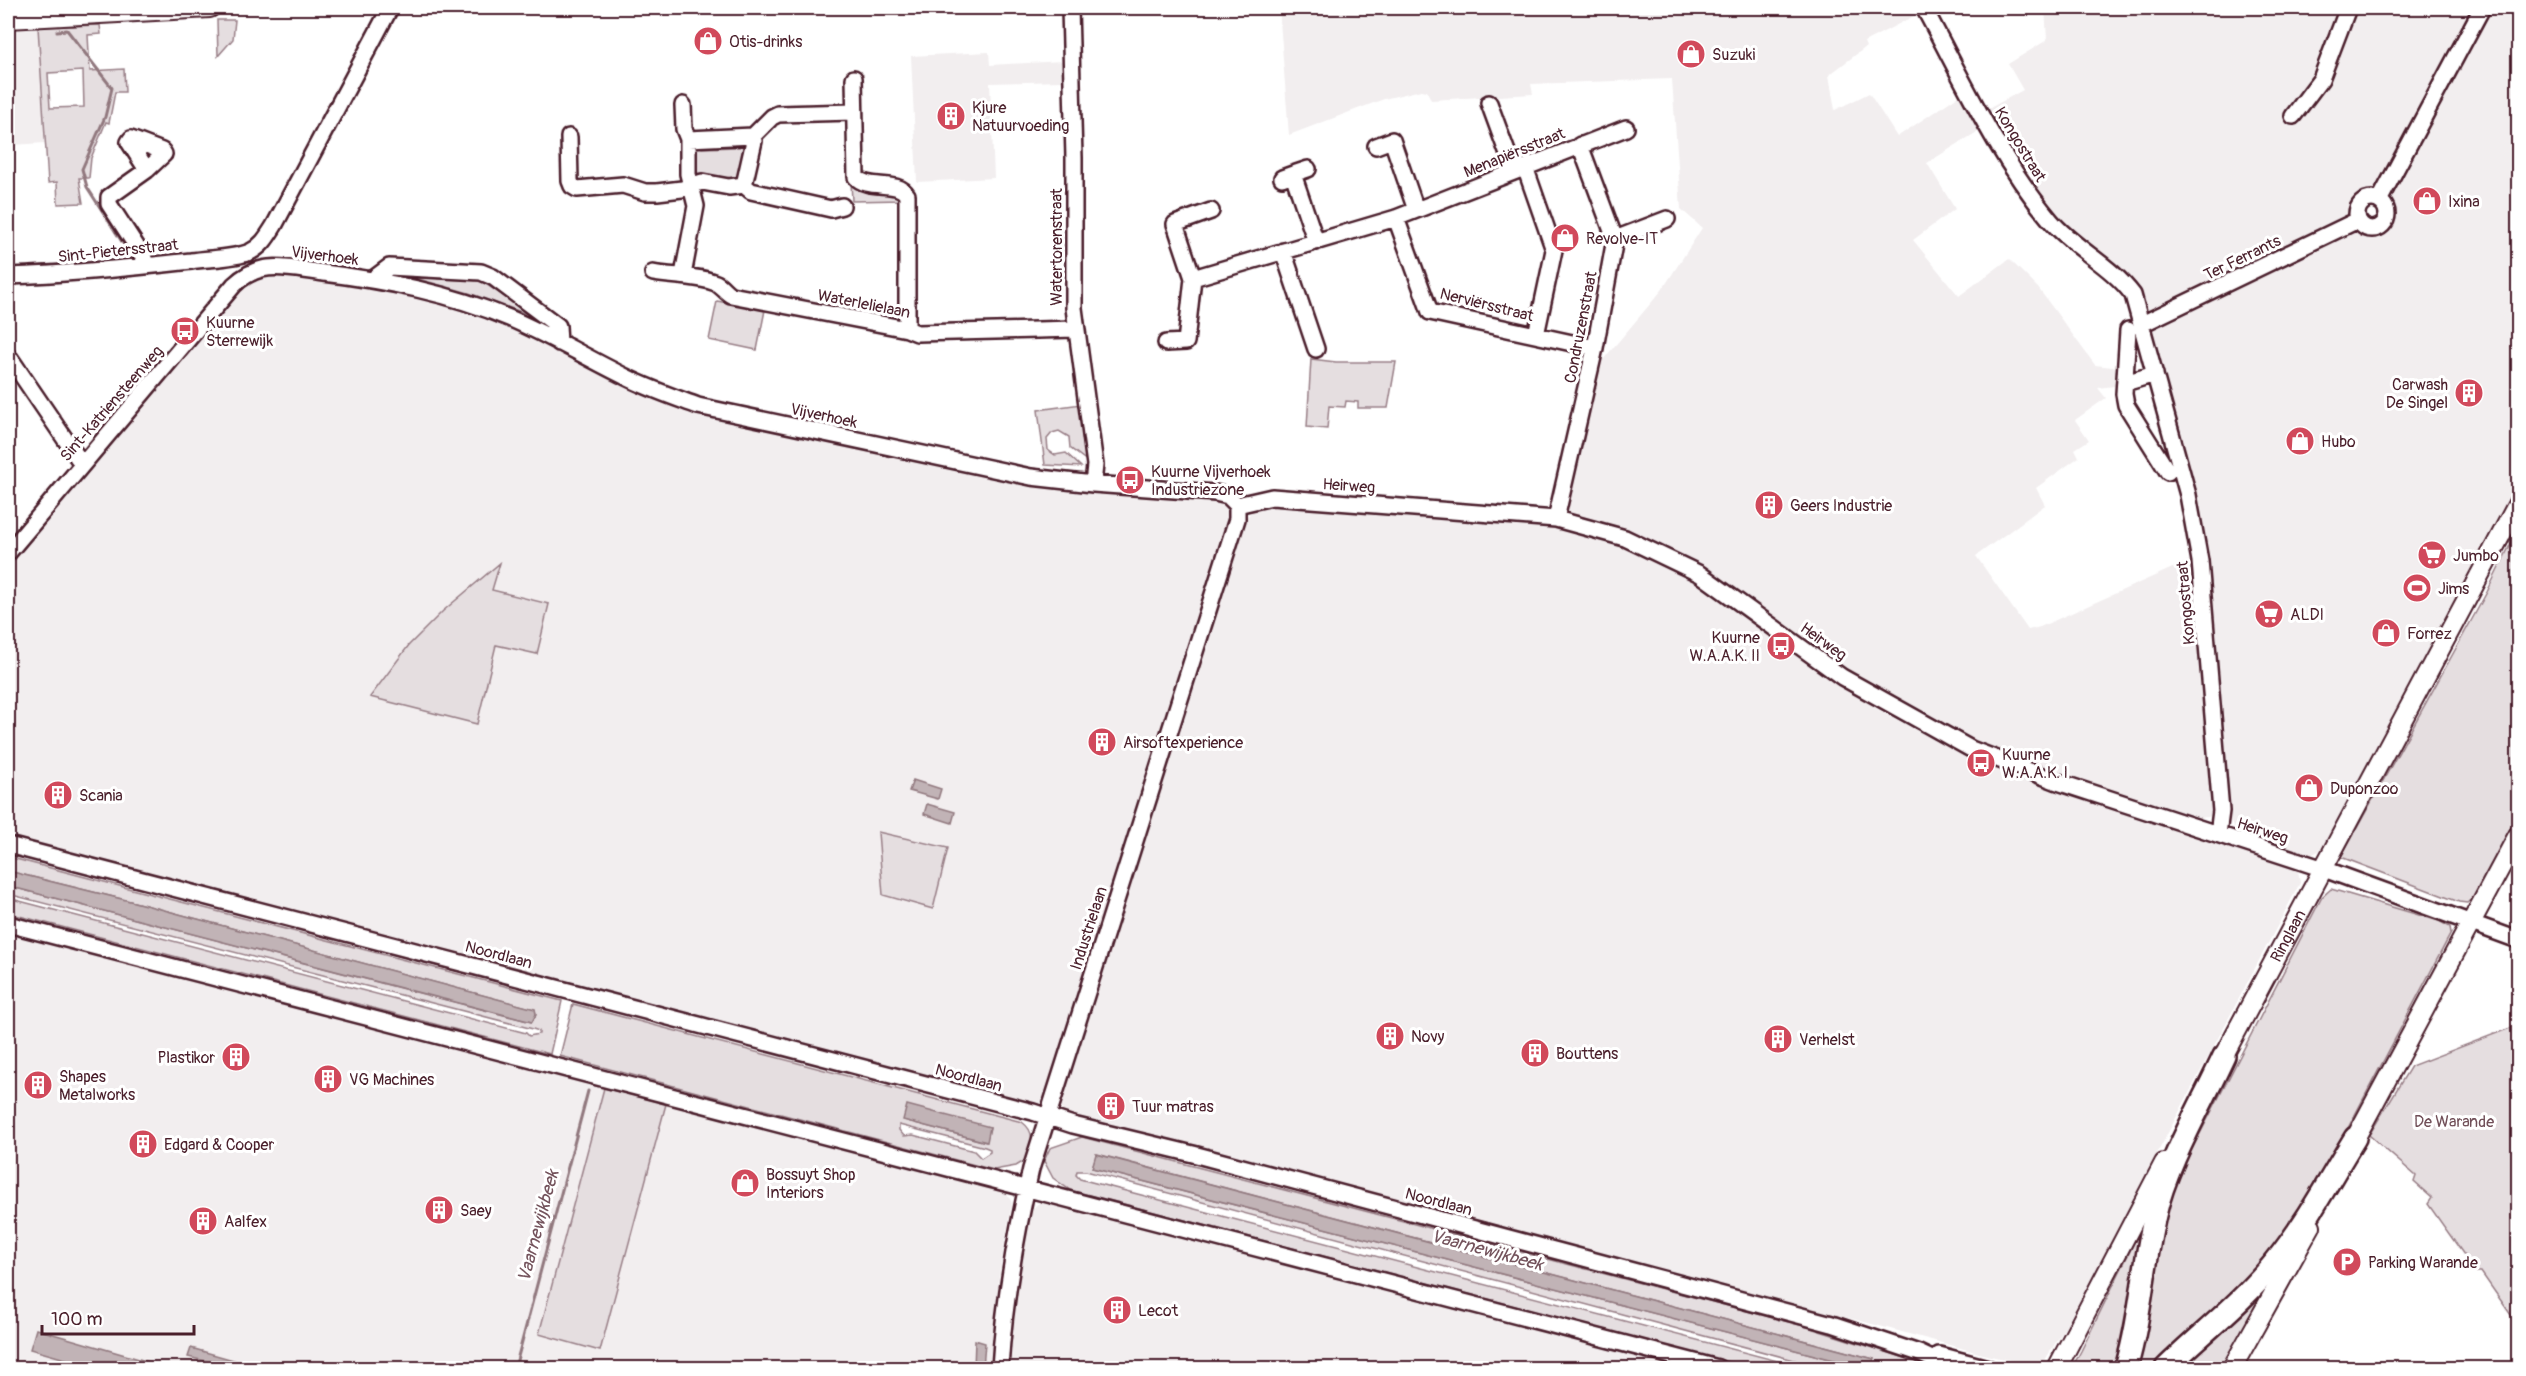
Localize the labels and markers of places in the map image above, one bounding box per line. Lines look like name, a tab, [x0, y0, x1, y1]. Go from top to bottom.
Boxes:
shop icon: 0tis-drinks	[692, 25, 724, 57]
place label: 0tis-drinks	[729, 32, 802, 52]
shop icon: Suzuki	[1675, 38, 1707, 70]
place label: Suzuki	[1712, 45, 1755, 65]
place label: Kjure Natuurvoeding	[972, 98, 1069, 136]
building icon: Kjure Natuurvoeding	[935, 100, 967, 132]
shop icon: Ixina	[2411, 185, 2443, 217]
place label: Ixina	[2448, 192, 2480, 212]
shop icon: Revolve-IT	[1549, 222, 1581, 254]
place label: Revolve-IT	[1586, 229, 1658, 249]
place label: Kuurne Sterrewijk	[206, 313, 274, 351]
bus stop icon: Kuurne Sterrewijk	[169, 315, 201, 347]
place label: Carwash De Singel	[2386, 375, 2448, 413]
building icon: Carwash De Singel	[2453, 377, 2485, 409]
shop icon: Hubo	[2284, 425, 2316, 457]
place label: Hubo	[2321, 432, 2356, 452]
place label: Kuurne Vijverhoek Industriezone	[1151, 462, 1271, 500]
bus stop icon: Kuurne Vijverhoek Industriezone	[1114, 464, 1146, 496]
building icon: Geers Industrie	[1753, 489, 1785, 521]
place label: Geers Industrie	[1790, 496, 1892, 516]
supermarket icon: Jumbo	[2416, 539, 2448, 571]
place label: Jumbo	[2453, 546, 2499, 566]
sports icon: Jims	[2401, 572, 2433, 604]
place label: Jims	[2438, 579, 2469, 599]
supermarket icon: ALDI	[2253, 598, 2285, 630]
place label: ALDI	[2290, 605, 2324, 625]
shop icon: Forrez	[2370, 617, 2402, 649]
place label: Forrez	[2407, 624, 2452, 644]
place label: Kuurne W.A.A.K. II	[1689, 628, 1760, 666]
bus stop icon: Kuurne W.A.A.K. II	[1765, 630, 1797, 662]
building icon: Airsoftexperience	[1086, 726, 1118, 758]
place label: Airsoftexperience	[1123, 733, 1243, 753]
place label: Kuurne W.A.A.K. I	[2002, 745, 2068, 783]
bus stop icon: Kuurne W.A.A.K. I	[1965, 747, 1997, 779]
shop icon: Duponzoo	[2293, 772, 2325, 804]
building icon: Scania	[42, 779, 74, 811]
place label: Duponzoo	[2330, 779, 2399, 799]
place label: Scania	[79, 786, 123, 806]
building icon: Novy	[1374, 1020, 1406, 1052]
building icon: Verhelst	[1762, 1023, 1794, 1055]
place label: Novy	[1411, 1027, 1445, 1047]
place label: Verhelst	[1799, 1030, 1856, 1050]
building icon: Bouttens	[1519, 1037, 1551, 1069]
building icon: Plastikor	[220, 1041, 252, 1073]
place label: Bouttens	[1556, 1044, 1618, 1064]
place label: Plastikor	[157, 1048, 215, 1068]
building icon: VG Machines	[312, 1063, 344, 1095]
place label: Shapes Metalworks	[59, 1067, 135, 1105]
building icon: Shapes Metalworks	[22, 1069, 54, 1101]
place label: VG Machines	[349, 1070, 434, 1090]
building icon: Tuur matras	[1095, 1090, 1127, 1122]
place label: Tuur matras	[1132, 1097, 1214, 1117]
building icon: Edgard & Cooper	[127, 1128, 159, 1160]
place label: Edgard & Cooper	[164, 1135, 274, 1155]
place label: Bossuyt Shop Interiors	[766, 1165, 856, 1203]
shop icon: Bossuyt Shop Interiors	[729, 1167, 761, 1199]
building icon: Saey	[423, 1194, 455, 1226]
place label: Saey	[460, 1201, 492, 1221]
building icon: Aalfex	[187, 1205, 219, 1237]
place label: Aalfex	[224, 1212, 267, 1232]
parking icon: Parking Warande	[2331, 1246, 2363, 1278]
place label: Parking Warande	[2368, 1253, 2478, 1273]
building icon: Lecot	[1101, 1294, 1133, 1326]
place label: Lecot	[1138, 1301, 1179, 1321]

